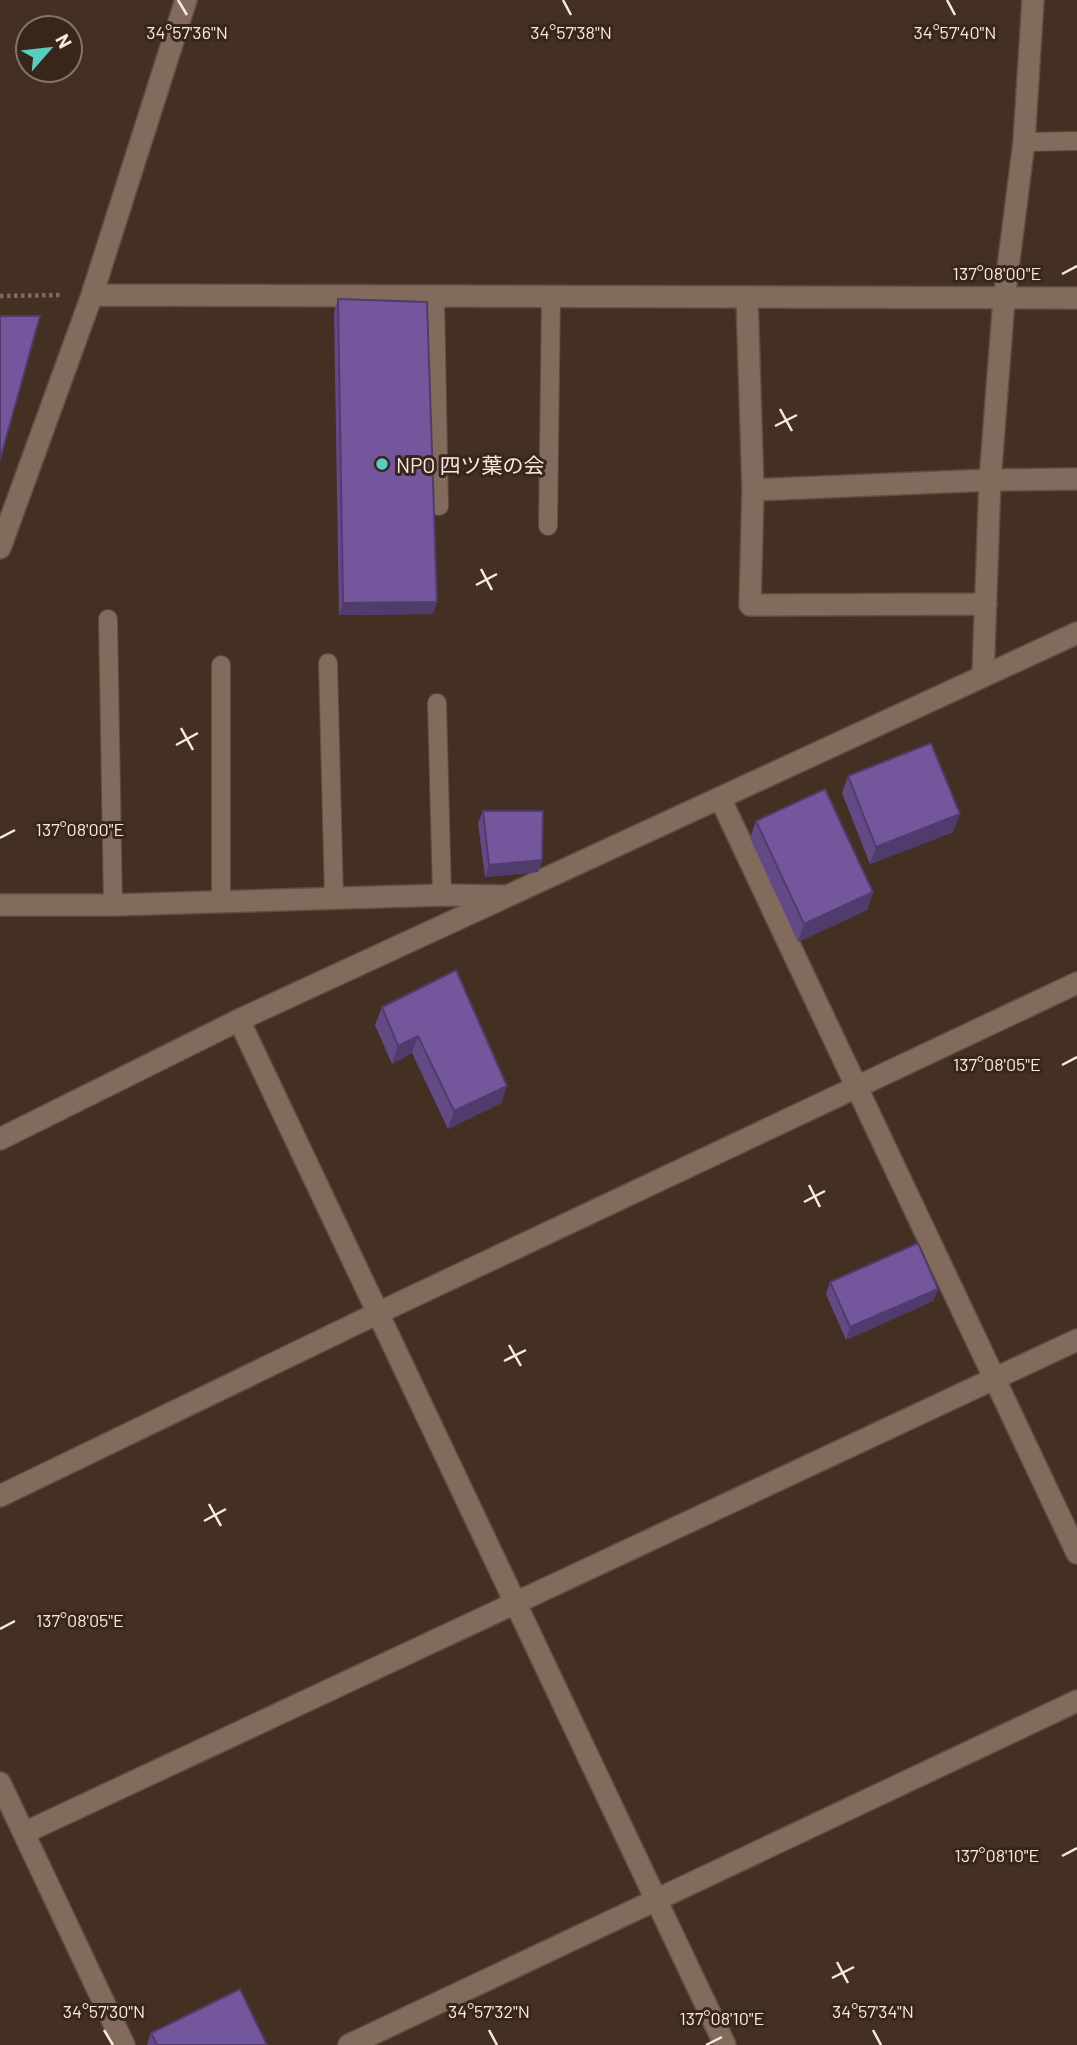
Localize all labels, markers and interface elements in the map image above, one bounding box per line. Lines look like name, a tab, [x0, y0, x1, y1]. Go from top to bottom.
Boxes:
north arrow	[14, 14, 84, 84]
text: 34°57'36"N	[146, 21, 228, 43]
text: 34°57'38"N	[530, 21, 612, 43]
text: 34°57'40"N	[913, 21, 997, 43]
text: N	[51, 30, 78, 52]
text: 137°08'00"E	[953, 262, 1041, 284]
place label: NPO 四ツ葉の会	[396, 452, 545, 477]
marker: NPO 四ツ葉の会	[374, 456, 390, 472]
text: 137°08'00"E	[36, 818, 124, 840]
text: 137°08'05"E	[953, 1053, 1041, 1075]
text: 137°08'05"E	[36, 1609, 124, 1631]
text: 137°08'10"E	[955, 1844, 1039, 1866]
text: 34°57'30"N	[63, 2000, 145, 2022]
text: 34°57'32"N	[448, 2000, 530, 2022]
text: 34°57'34"N	[832, 2000, 914, 2022]
text: 137°08'10"E	[680, 2007, 764, 2029]

